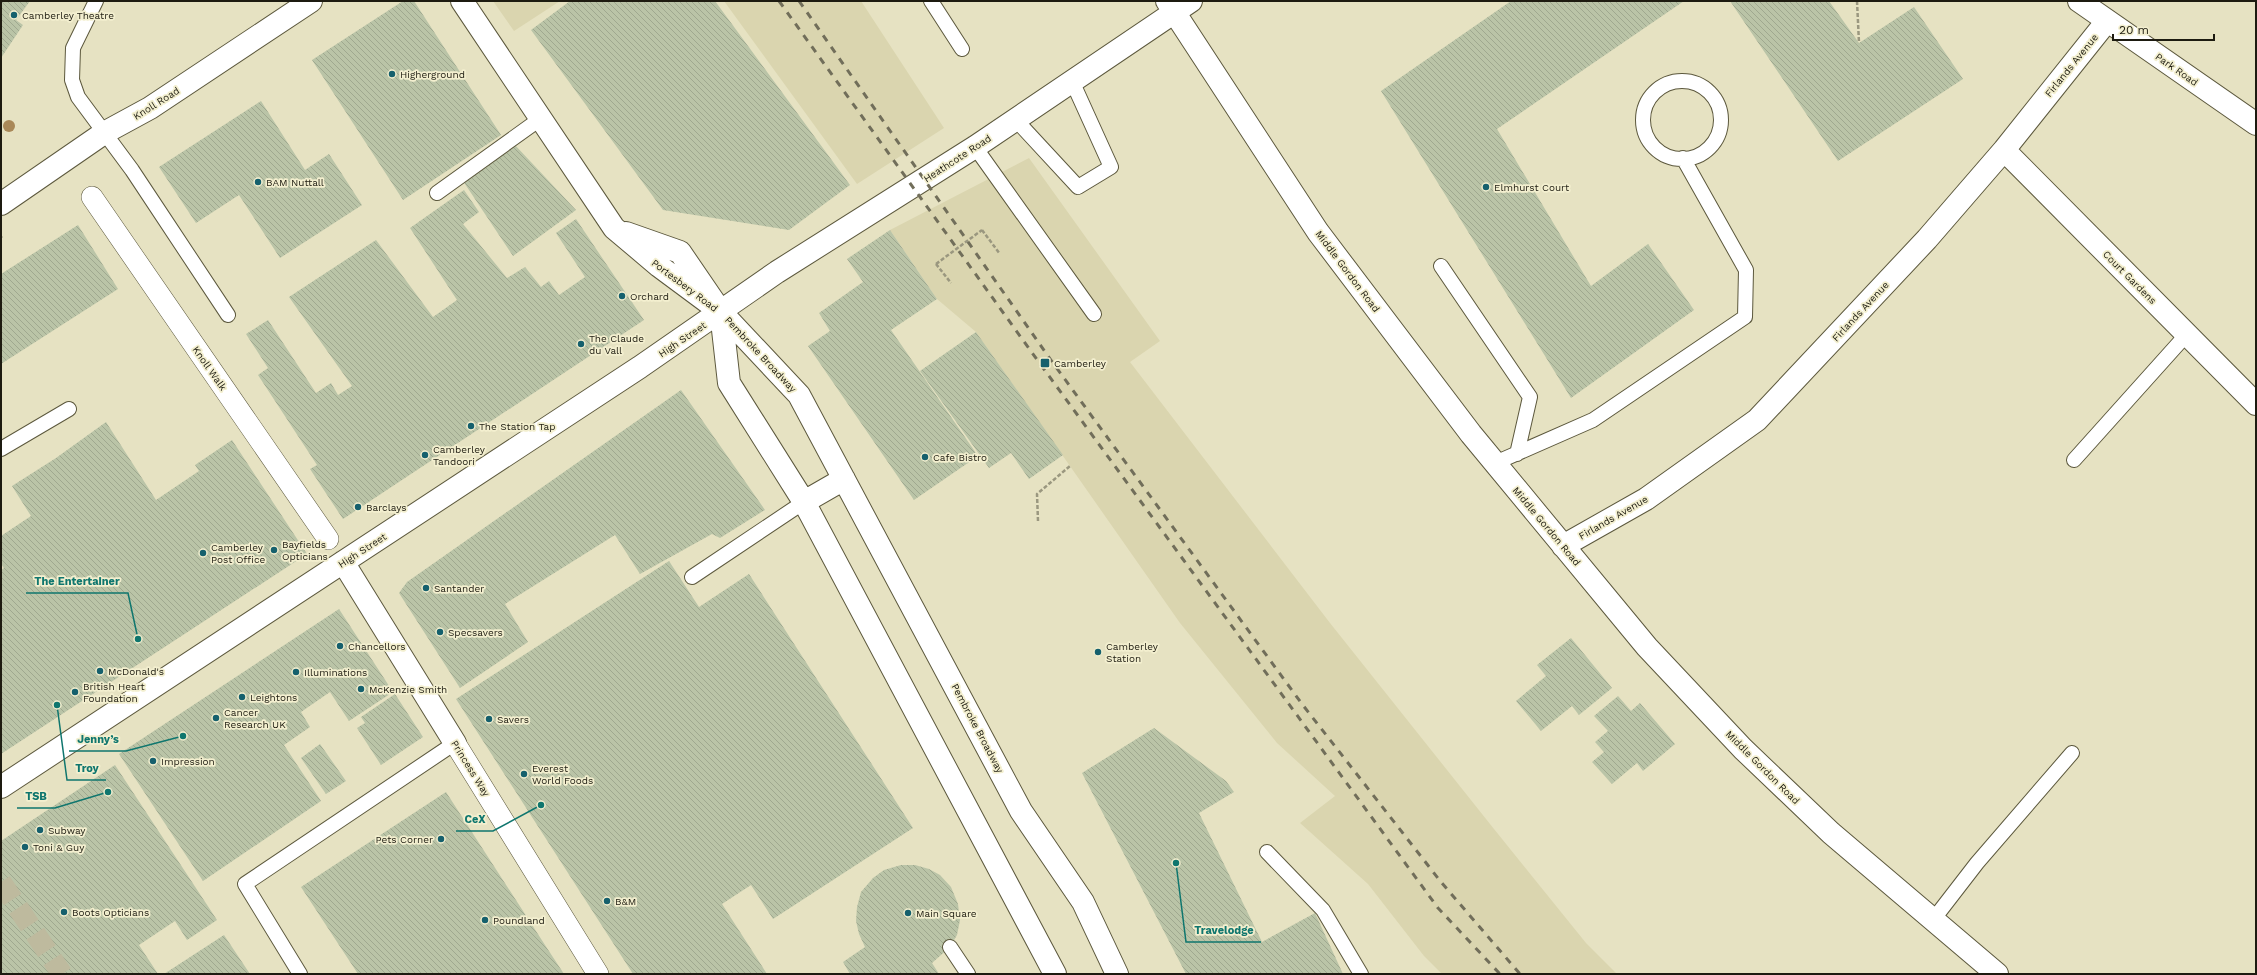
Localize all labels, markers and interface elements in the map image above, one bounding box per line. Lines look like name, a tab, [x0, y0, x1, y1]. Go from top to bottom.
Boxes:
marker: Camberley Theatre	[9, 10, 19, 20]
place label: Camberley Theatre	[22, 10, 114, 21]
scale bar	[2113, 16, 2214, 42]
text: 20 m	[2119, 23, 2149, 37]
street label: Firlands Avenue	[2043, 31, 2100, 99]
street label: Park Road	[2153, 51, 2200, 88]
marker: Higherground	[387, 69, 397, 79]
place label: Higherground	[400, 69, 465, 80]
street label: Knoll Road	[131, 85, 181, 122]
street label: Heathcote Road	[921, 133, 993, 184]
marker: BAM Nuttall	[253, 177, 263, 187]
place label: BAM Nuttall	[266, 177, 324, 188]
marker: Elmhurst Court	[1481, 182, 1491, 192]
place label: Elmhurst Court	[1494, 182, 1570, 193]
street label: Middle Gordon Road	[1313, 228, 1382, 314]
street label: Court Gardens	[2101, 248, 2159, 306]
street label: Portesbery Road	[649, 257, 720, 314]
street label: Firlands Avenue	[1830, 279, 1891, 343]
marker: Orchard	[617, 291, 627, 301]
place label: Orchard	[630, 291, 669, 302]
street label: Pembroke Broadway	[723, 314, 799, 395]
street label: High Street	[656, 319, 709, 359]
place label: The Claude du Vall	[589, 333, 644, 356]
marker: The Claude du Vall	[576, 339, 586, 349]
street label: Knoll Walk	[190, 344, 229, 393]
marker: Camberley	[1039, 357, 1051, 369]
place label: Camberley	[1054, 358, 1107, 369]
marker: The Station Tap	[466, 421, 476, 431]
place label: The Station Tap	[479, 421, 555, 432]
place label: Camberley Tandoori	[433, 444, 486, 467]
marker: Camberley Tandoori	[420, 450, 430, 460]
marker: Cafe Bistro	[920, 452, 930, 462]
place label: Cafe Bistro	[933, 452, 987, 463]
street label: Middle Gordon Road	[1510, 485, 1583, 568]
street label: Firlands Avenue	[1577, 493, 1650, 542]
marker: Barclays	[353, 502, 363, 512]
place label: Barclays	[366, 502, 406, 513]
street label: High Street	[336, 530, 389, 570]
place label: Bayfields Opticians	[282, 539, 328, 562]
place label: Camberley Post Office	[211, 542, 265, 565]
marker: Bayfields Opticians	[269, 545, 279, 555]
marker: Camberley Post Office	[198, 548, 208, 558]
callout: The Entertainer	[26, 570, 128, 593]
text: The Entertainer	[34, 575, 120, 588]
marker: Santander	[421, 583, 431, 593]
place label: Santander	[434, 583, 484, 594]
marker: Specsavers	[435, 627, 445, 637]
place label: Specsavers	[448, 627, 503, 638]
marker: Chancellors	[335, 641, 345, 651]
place label: Chancellors	[348, 641, 406, 652]
place label: Camberley Station	[1106, 641, 1159, 664]
marker: Camberley Station	[1093, 647, 1103, 657]
marker: McDonald's	[95, 666, 105, 676]
place label: McDonald's	[108, 666, 164, 677]
marker: Illuminations	[291, 667, 301, 677]
place label: Illuminations	[304, 667, 367, 678]
place label: British Heart Foundation	[83, 681, 145, 704]
street label: Pembroke Broadway	[949, 682, 1006, 775]
marker: McKenzie Smith	[356, 684, 366, 694]
place label: McKenzie Smith	[369, 684, 447, 695]
marker: British Heart Foundation	[70, 687, 80, 697]
marker: Leightons	[237, 692, 247, 702]
place label: Leightons	[250, 692, 297, 703]
place label: Cancer Research UK	[224, 707, 286, 730]
marker: Cancer Research UK	[211, 713, 221, 723]
marker: Savers	[484, 714, 494, 724]
place label: Savers	[497, 714, 529, 725]
callout: Jenny’s	[69, 728, 126, 751]
street label: Middle Gordon Road	[1724, 728, 1802, 806]
text: Jenny’s	[77, 733, 119, 746]
street label: Princess Way	[449, 738, 493, 799]
marker: Impression	[148, 756, 158, 766]
place label: Impression	[161, 756, 215, 767]
callout: Troy	[67, 757, 106, 780]
text: Troy	[75, 762, 100, 775]
place label: Everest World Foods	[532, 763, 593, 786]
marker: Everest World Foods	[519, 769, 529, 779]
callout: TSB	[17, 785, 55, 808]
text: TSB	[25, 790, 47, 803]
callout: CeX	[456, 808, 493, 831]
text: CeX	[464, 813, 486, 826]
marker: Subway	[35, 825, 45, 835]
place label: Subway	[48, 825, 86, 836]
place label: Pets Corner	[376, 834, 433, 845]
marker: Pets Corner	[436, 834, 446, 844]
marker: Toni & Guy	[20, 842, 30, 852]
place label: Toni & Guy	[33, 842, 85, 853]
marker: B&M	[602, 896, 612, 906]
place label: B&M	[615, 896, 636, 907]
marker: Boots Opticians	[59, 907, 69, 917]
place label: Boots Opticians	[72, 907, 149, 918]
marker: Main Square	[903, 908, 913, 918]
place label: Main Square	[916, 908, 977, 919]
marker: Poundland	[480, 915, 490, 925]
place label: Poundland	[493, 915, 545, 926]
callout: Travelodge	[1186, 919, 1261, 942]
text: Travelodge	[1194, 924, 1254, 937]

